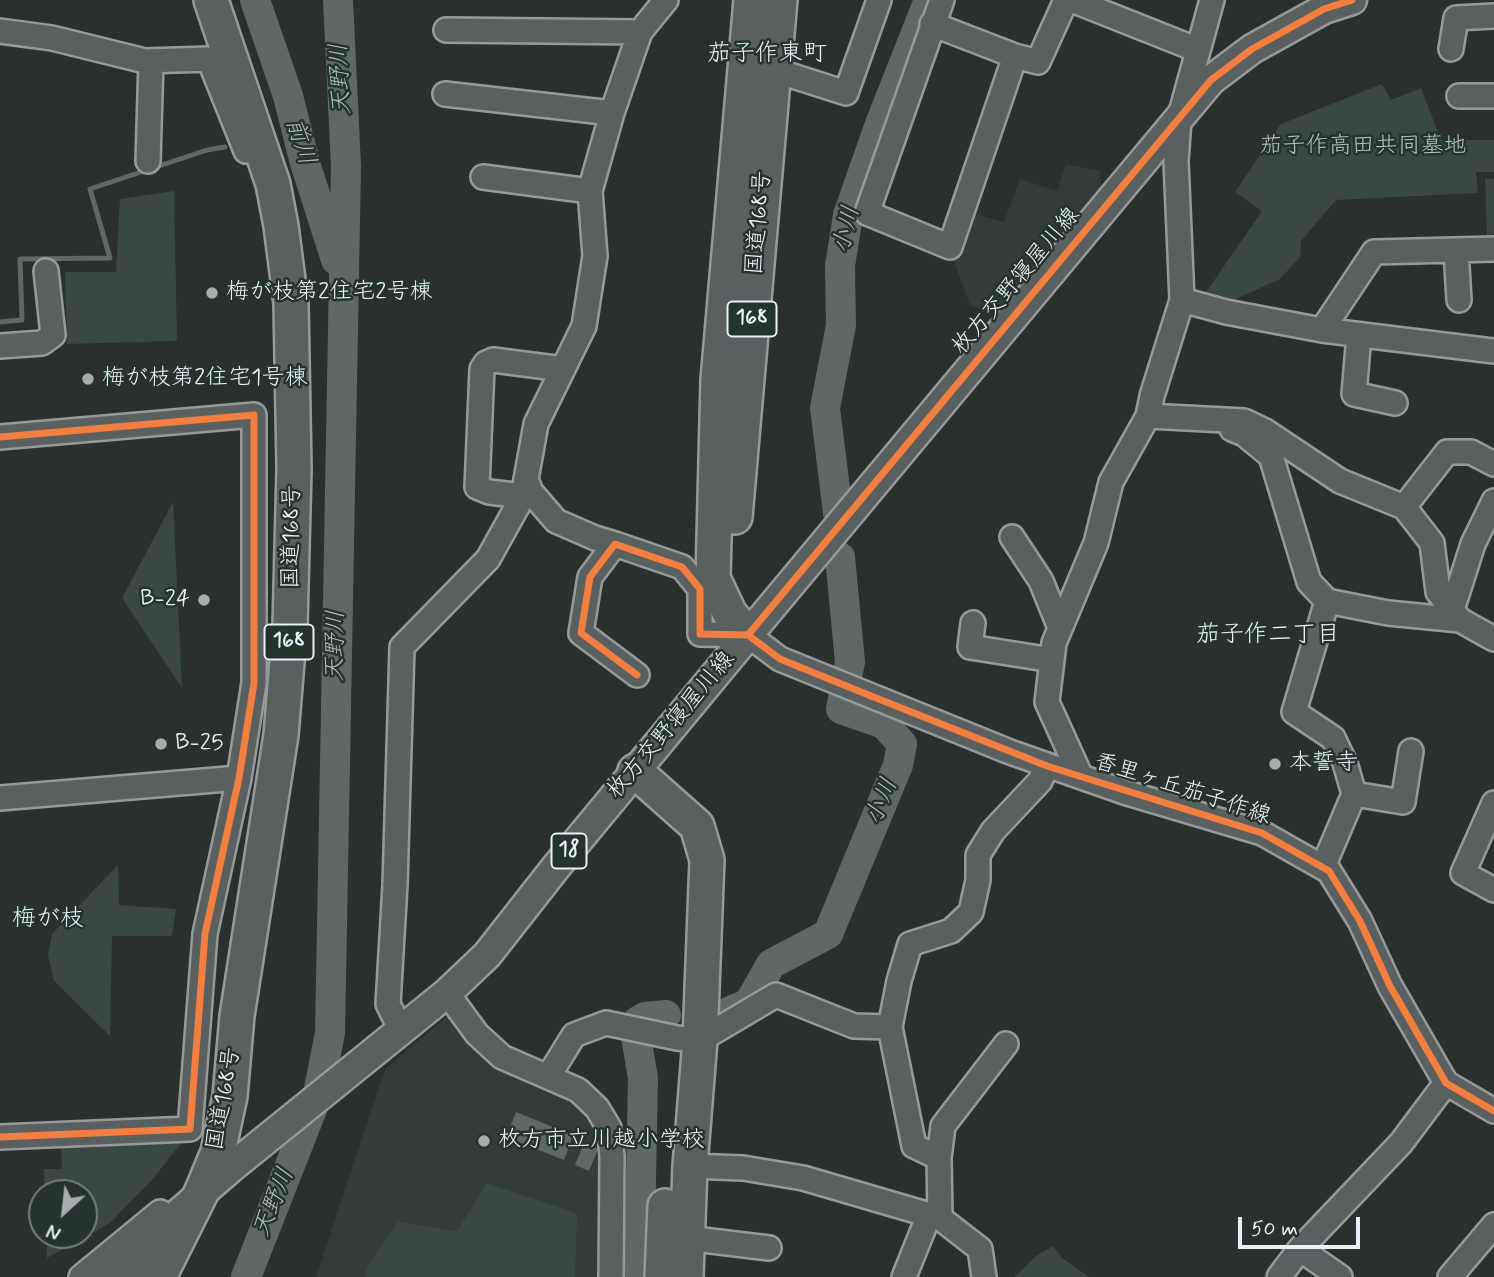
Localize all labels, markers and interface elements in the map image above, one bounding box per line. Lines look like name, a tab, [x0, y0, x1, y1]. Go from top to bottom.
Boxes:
district label: 茄子作東町	[707, 41, 827, 69]
water label: 天野川	[326, 42, 358, 116]
water label: 前川	[278, 115, 320, 169]
park label: 茄子作高田共同墓地	[1260, 133, 1466, 161]
street label: 国道168号	[742, 170, 778, 276]
water label: 小川	[829, 203, 867, 257]
street label: 枚方交野寝屋川線	[947, 203, 1087, 361]
place label: 梅が枝第2住宅2号棟	[226, 279, 433, 307]
marker: 梅が枝第2住宅2号棟	[204, 285, 220, 301]
road number: 168	[728, 302, 776, 336]
place label: 梅が枝第2住宅1号棟	[102, 365, 308, 393]
marker: 梅が枝第2住宅1号棟	[80, 371, 96, 387]
street label: 国道168号	[278, 485, 308, 589]
place label: B-24	[140, 586, 190, 614]
marker: B-24	[196, 592, 212, 608]
water label: 天野川	[322, 610, 352, 682]
district label: 茄子作二丁目	[1196, 622, 1340, 650]
road number: 168	[264, 624, 314, 660]
street label: 枚方交野寝屋川線	[602, 647, 742, 805]
place label: B-25	[175, 730, 223, 758]
marker: B-25	[153, 736, 169, 752]
street label: 香里ヶ丘茄子作線	[1090, 748, 1274, 832]
place label: 本誓寺	[1289, 750, 1358, 778]
marker: 本誓寺	[1267, 756, 1283, 772]
water label: 小川	[861, 774, 905, 830]
road number: 18	[552, 834, 586, 868]
district label: 梅が枝	[12, 906, 84, 934]
street label: 国道168号	[202, 1045, 248, 1153]
place label: 枚方市立川越小学校	[498, 1127, 705, 1155]
marker: 枚方市立川越小学校	[476, 1133, 492, 1149]
water label: 天野川	[248, 1164, 302, 1242]
north arrow	[28, 1179, 98, 1249]
scale bar	[1242, 1204, 1364, 1248]
text: 50 m	[1251, 1215, 1298, 1243]
text: N	[43, 1217, 65, 1245]

